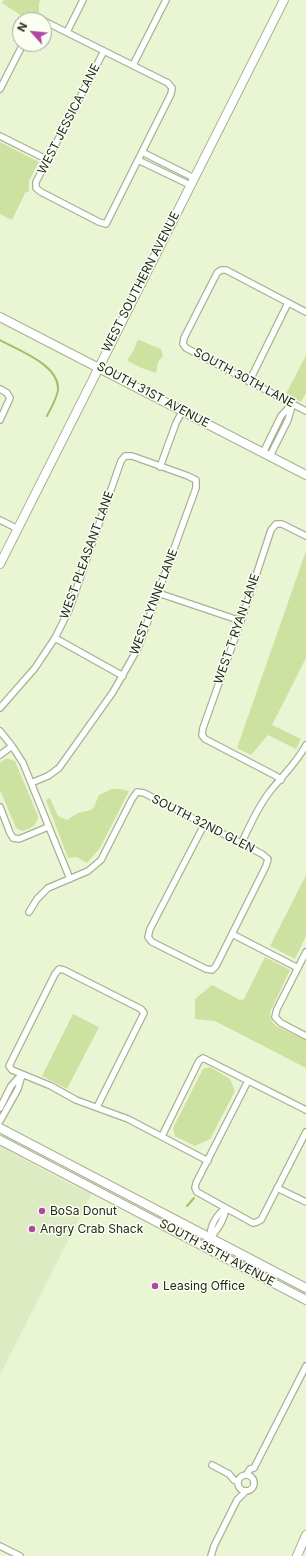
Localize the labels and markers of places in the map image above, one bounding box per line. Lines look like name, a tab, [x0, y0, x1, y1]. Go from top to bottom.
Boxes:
place label: BoSa Donut	[50, 1204, 117, 1218]
marker: BoSa Donut	[37, 1206, 47, 1216]
place label: Angry Crab Shack	[40, 1222, 143, 1236]
marker: Angry Crab Shack	[27, 1224, 37, 1234]
place label: Leasing Office	[163, 1279, 245, 1293]
marker: Leasing Office	[150, 1281, 160, 1291]

